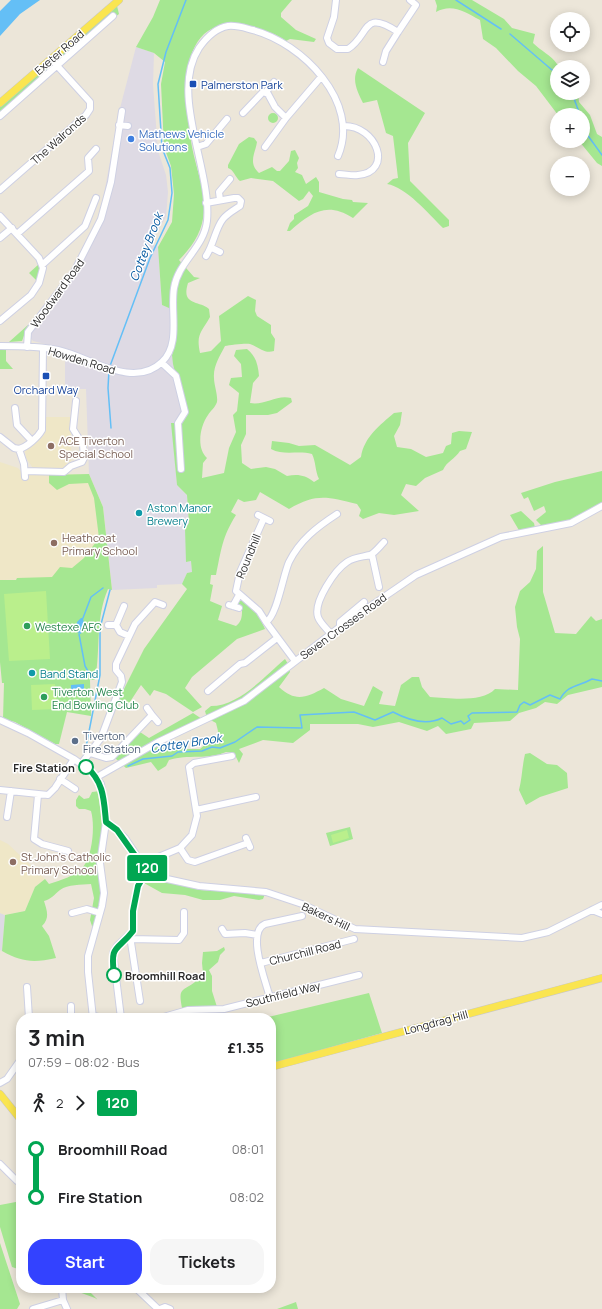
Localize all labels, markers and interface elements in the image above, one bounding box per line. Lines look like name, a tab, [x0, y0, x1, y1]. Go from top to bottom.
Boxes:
map controls	[550, 12, 590, 196]
button: locate	[550, 12, 590, 52]
street label: Exeter Road	[31, 26, 87, 78]
button: layers	[550, 60, 590, 100]
place label: Palmerston Park	[201, 77, 283, 92]
marker: Palmerston Park	[188, 79, 198, 89]
button: +	[550, 108, 590, 148]
street label: The Walronds	[27, 110, 89, 168]
place label: Mathews Vehicle Solutions	[139, 126, 225, 154]
marker: Mathews Vehicle Solutions	[126, 134, 136, 144]
button: −	[550, 156, 590, 196]
water label: Cottey Brook	[125, 208, 168, 284]
street label: Woodward Road	[27, 255, 87, 331]
street label: Howden Road	[47, 343, 117, 377]
marker: Orchard Way	[41, 371, 51, 381]
place label: Orchard Way	[14, 382, 78, 397]
place label: ACE Tiverton Special School	[59, 433, 133, 461]
marker: ACE Tiverton Special School	[46, 441, 56, 451]
place label: Aston Manor Brewery	[147, 500, 212, 528]
marker: Aston Manor Brewery	[134, 508, 144, 518]
place label: Heathcoat Primary School	[62, 530, 138, 558]
street label: Roundhill	[232, 531, 264, 581]
marker: Heathcoat Primary School	[49, 538, 59, 548]
street label: Seven Crosses Road	[297, 589, 389, 663]
place label: Westexe AFC	[35, 619, 102, 634]
marker: Westexe AFC	[22, 621, 32, 631]
place label: Band Stand	[40, 666, 98, 681]
marker: Band Stand	[27, 668, 37, 678]
place label: Tiverton West End Bowling Club	[52, 684, 139, 712]
marker: Tiverton West End Bowling Club	[39, 692, 49, 702]
place label: Tiverton Fire Station	[83, 728, 141, 756]
water label: Cottey Brook	[149, 729, 225, 757]
marker: Tiverton Fire Station	[70, 736, 80, 746]
marker: Fire Station	[78, 759, 94, 775]
place label: Fire Station	[13, 760, 75, 775]
place label: St John's Catholic Primary School	[21, 849, 111, 877]
line badge: 120	[124, 855, 170, 881]
marker: St John's Catholic Primary School	[8, 857, 18, 867]
text: 120	[135, 858, 159, 877]
street label: Bakers Hill	[299, 898, 353, 934]
street label: Churchill Road	[268, 936, 342, 968]
marker: Broomhill Road	[106, 967, 122, 983]
place label: Broomhill Road	[125, 968, 205, 983]
street label: Southfield Way	[244, 977, 322, 1011]
street label: Longdrag Hill	[402, 1006, 470, 1038]
text: 3 min	[28, 1023, 85, 1053]
text: £1.35	[227, 1037, 264, 1058]
text: 07:59 – 08:02 · Bus	[28, 1053, 140, 1071]
icon: walk	[28, 1092, 50, 1114]
icon: forward	[69, 1092, 91, 1114]
text: 120	[105, 1093, 129, 1112]
text: 2	[56, 1094, 63, 1112]
text: Broomhill Road	[58, 1139, 167, 1160]
text: 08:01	[232, 1140, 264, 1158]
text: Fire Station	[58, 1187, 142, 1208]
text: 08:02	[229, 1188, 264, 1206]
button: Start	[28, 1239, 142, 1285]
button: Tickets	[150, 1239, 264, 1285]

